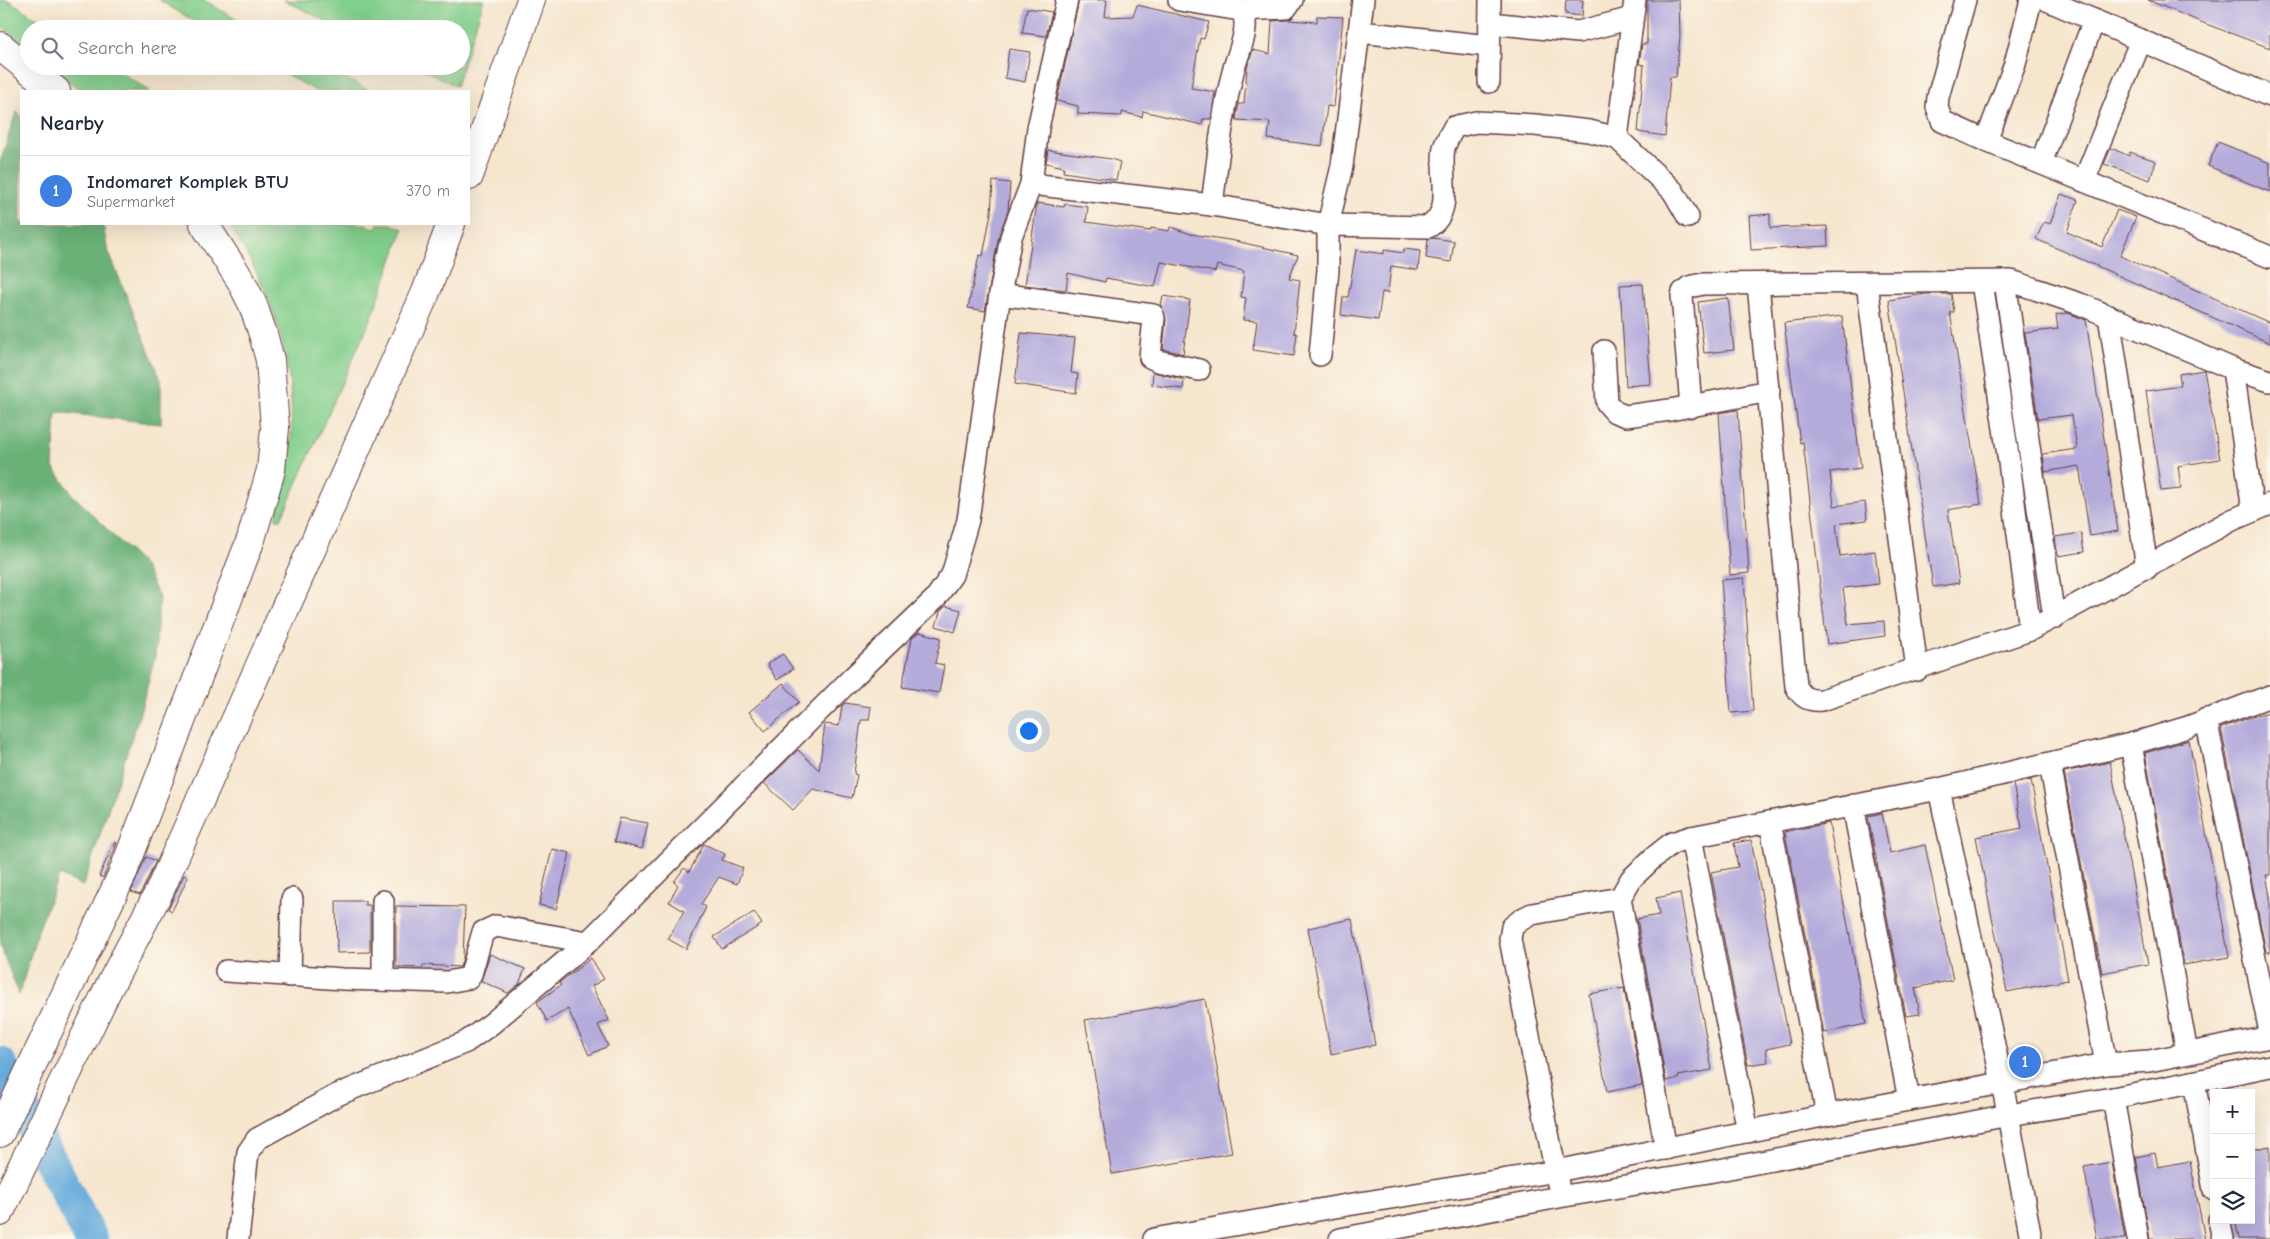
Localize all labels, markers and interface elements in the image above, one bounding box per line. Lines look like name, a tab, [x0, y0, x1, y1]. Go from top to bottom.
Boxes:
search box	[20, 20, 470, 75]
icon: search	[38, 34, 66, 62]
text: Search here	[78, 37, 177, 59]
text: Nearby	[40, 111, 104, 135]
text: Indomaret Komplek BTU	[87, 171, 289, 193]
text: 1	[53, 182, 59, 200]
text: 370 m	[406, 182, 450, 200]
text: Supermarket	[87, 193, 175, 211]
your location	[1016, 718, 1042, 744]
pin: 1	[2009, 1043, 2041, 1081]
map controls	[2210, 1089, 2255, 1224]
button: +	[2210, 1089, 2255, 1134]
button: −	[2210, 1134, 2255, 1179]
button: layers	[2210, 1179, 2255, 1224]

